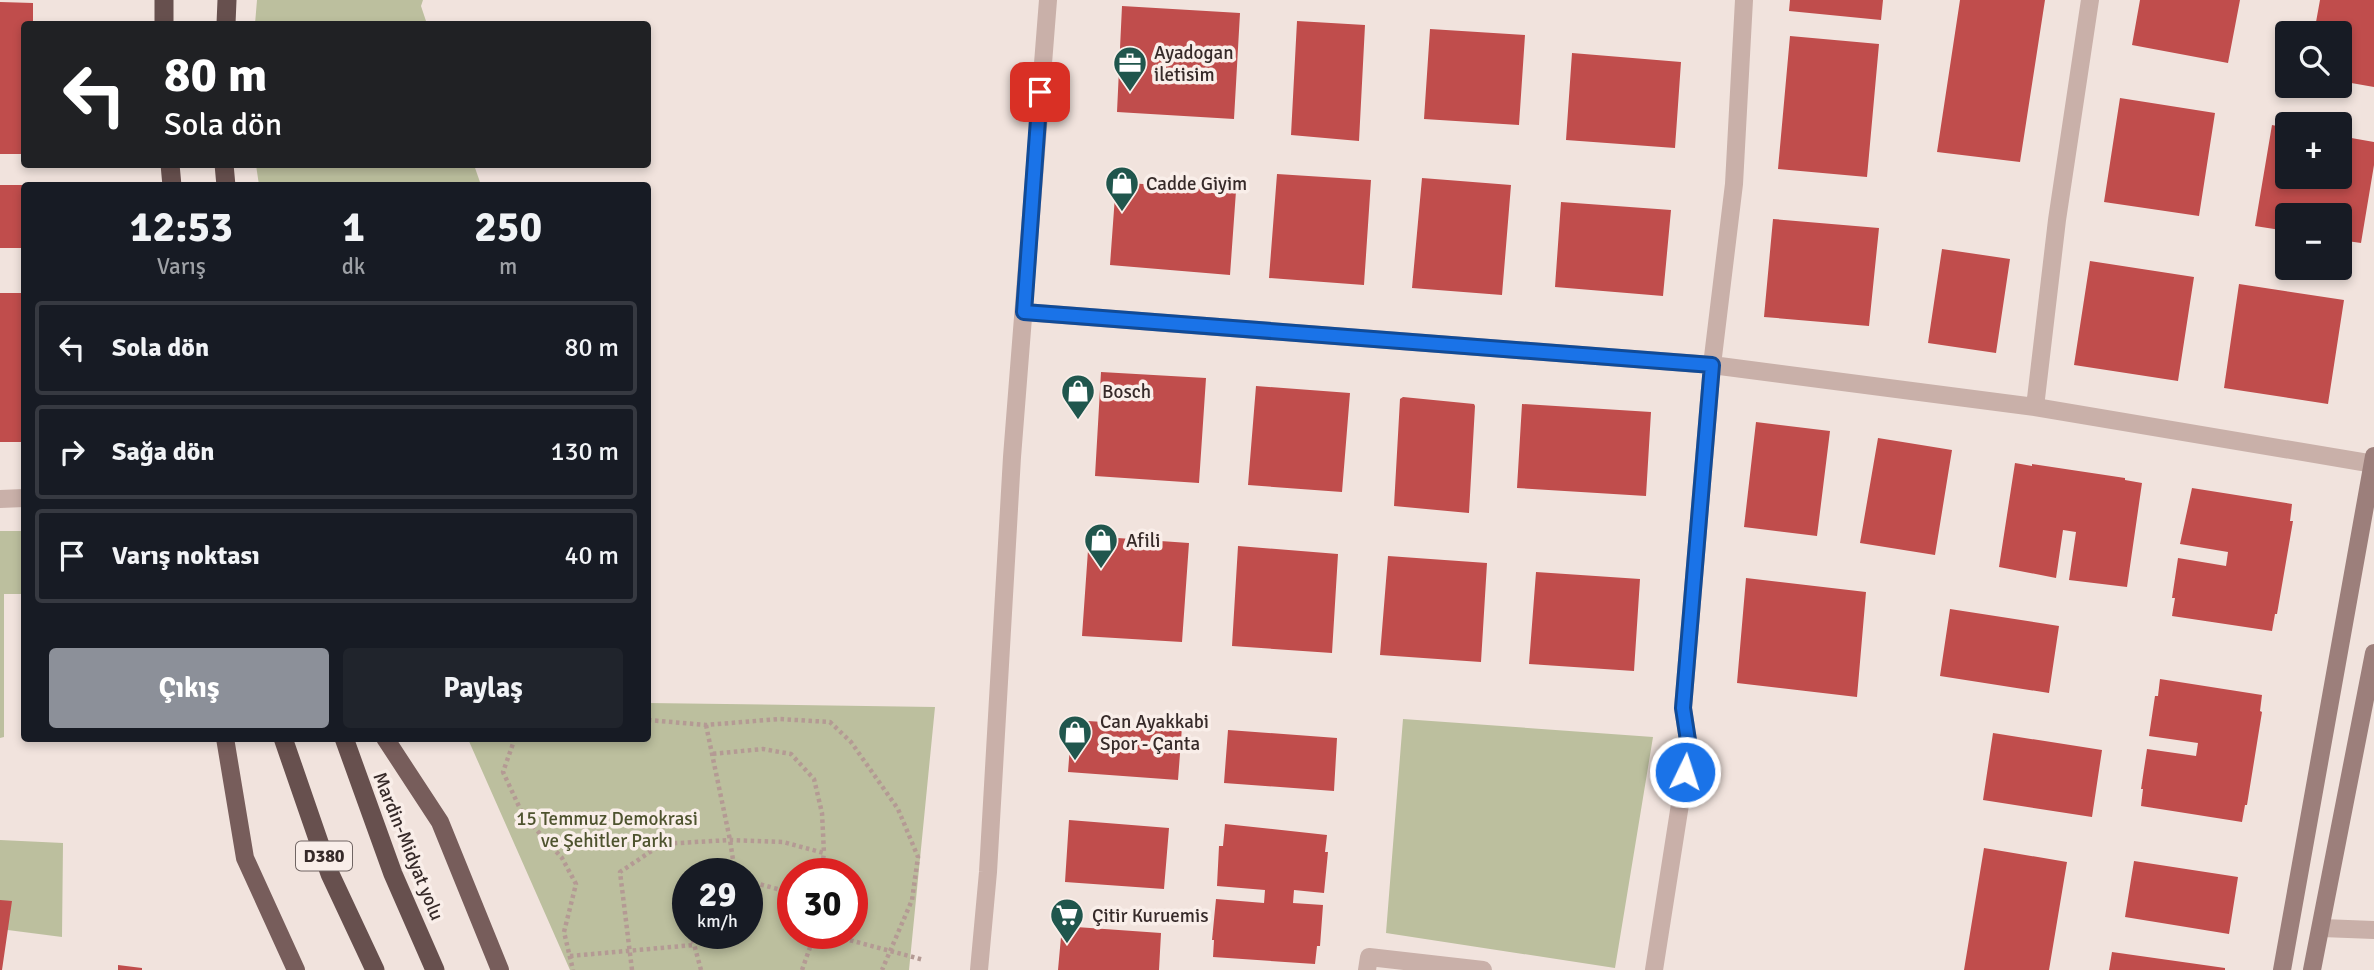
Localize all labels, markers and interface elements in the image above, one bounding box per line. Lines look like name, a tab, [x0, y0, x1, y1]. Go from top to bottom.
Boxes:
map controls	[2275, 21, 2352, 280]
button: search	[2275, 21, 2352, 98]
place label: Ayadogan iletisim	[1154, 41, 1234, 87]
office icon: Ayadogan iletisim	[1111, 44, 1149, 93]
text: 80 m	[164, 45, 267, 105]
icon: left	[49, 49, 140, 140]
pin	[1010, 62, 1070, 122]
icon: arrive	[1021, 73, 1059, 111]
text: Sola dön	[164, 105, 282, 144]
button: +	[2275, 112, 2352, 189]
shop icon: Cadde Giyim	[1103, 164, 1141, 213]
place label: Cadde Giyim	[1146, 172, 1247, 196]
text: 12:53	[130, 202, 233, 253]
text: 1	[342, 202, 365, 253]
text: 250	[474, 202, 542, 253]
button: −	[2275, 203, 2352, 280]
text: Varış	[157, 252, 206, 281]
text: dk	[342, 252, 365, 281]
text: m	[499, 252, 517, 281]
icon: left	[53, 329, 91, 367]
text: Sola dön	[112, 332, 209, 364]
text: 80 m	[564, 332, 619, 364]
shop icon: Bosch	[1059, 372, 1097, 421]
place label: Bosch	[1102, 380, 1151, 404]
icon: right	[53, 433, 91, 471]
text: Sağa dön	[112, 436, 215, 468]
text: 130 m	[550, 436, 619, 468]
shop icon: Afili	[1082, 521, 1120, 570]
place label: Afili	[1126, 529, 1160, 553]
icon: arrive	[53, 537, 91, 575]
text: Varış noktası	[112, 540, 260, 572]
text: 40 m	[564, 540, 619, 572]
button: Çıkış	[49, 648, 329, 728]
button: Paylaş	[343, 648, 623, 728]
place label: Can Ayakkabi Spor - Çanta	[1100, 710, 1209, 756]
shop icon: Can Ayakkabi Spor - Çanta	[1056, 713, 1094, 762]
position arrow	[1648, 735, 1722, 809]
street label: Mardin-Midyat yolu	[367, 769, 449, 924]
park label: 15 Temmuz Demokrasi ve Şehitler Parkı	[516, 807, 698, 853]
road number: D380	[296, 842, 352, 870]
speed limit sign: 30	[777, 858, 868, 949]
text: 29	[699, 873, 736, 916]
supermarket icon: Çitir Kuruemis	[1048, 896, 1086, 945]
place label: Çitir Kuruemis	[1092, 904, 1208, 928]
text: km/h	[697, 910, 738, 932]

